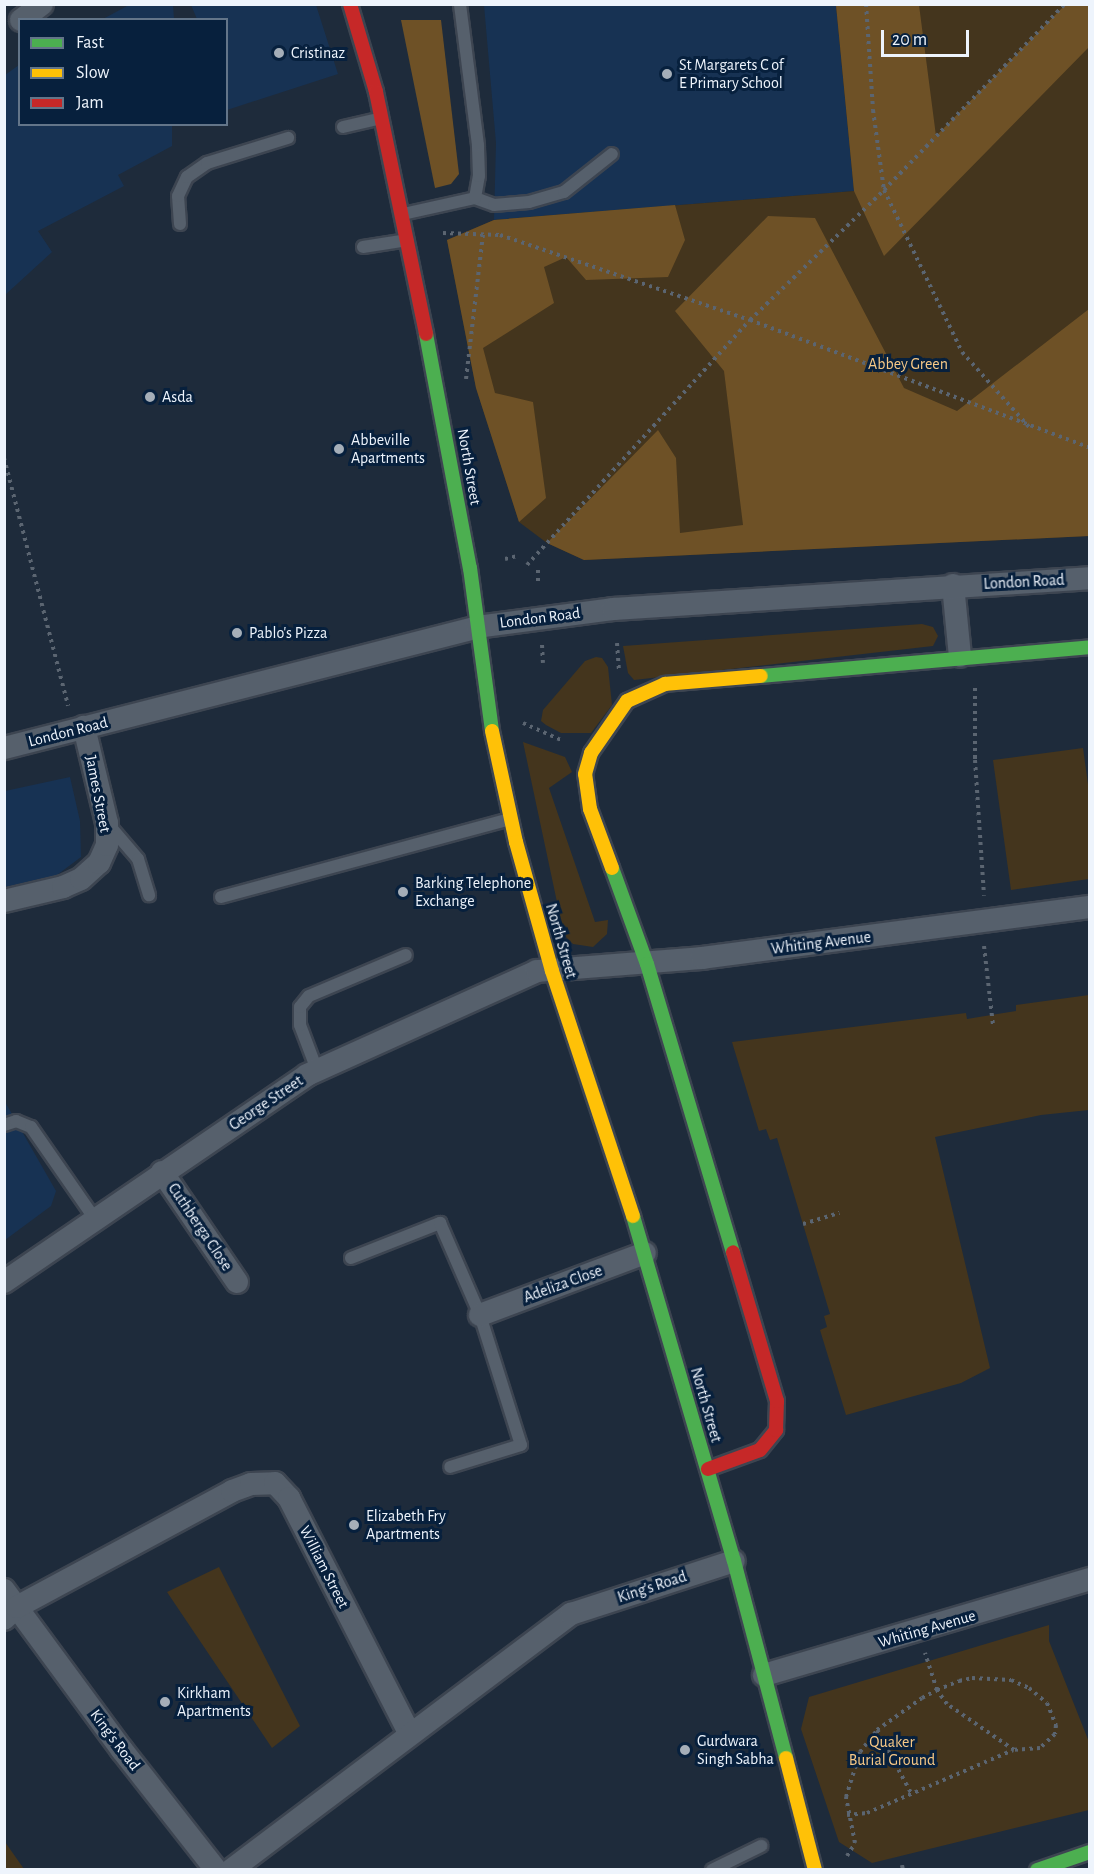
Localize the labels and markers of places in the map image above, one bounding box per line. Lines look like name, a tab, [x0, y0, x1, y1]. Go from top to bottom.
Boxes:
place label: Cristinaz	[291, 43, 345, 63]
marker: Cristinaz	[272, 46, 286, 60]
place label: St Margarets C of E Primary School	[679, 55, 784, 93]
marker: St Margarets C of E Primary School	[660, 67, 674, 81]
place label: Asda	[162, 387, 193, 407]
marker: Asda	[143, 390, 157, 404]
place label: Abbeville Apartments	[351, 430, 425, 468]
marker: Abbeville Apartments	[332, 442, 346, 456]
place label: Pablo's Pizza	[249, 623, 327, 643]
marker: Pablo's Pizza	[230, 626, 244, 640]
place label: Barking Telephone Exchange	[415, 873, 531, 911]
marker: Barking Telephone Exchange	[396, 885, 410, 899]
place label: Elizabeth Fry Apartments	[366, 1506, 446, 1544]
marker: Elizabeth Fry Apartments	[347, 1518, 361, 1532]
place label: Kirkham Apartments	[177, 1683, 251, 1721]
marker: Kirkham Apartments	[158, 1695, 172, 1709]
place label: Gurdwara Singh Sabha	[697, 1731, 774, 1769]
marker: Gurdwara Singh Sabha	[678, 1743, 692, 1757]

